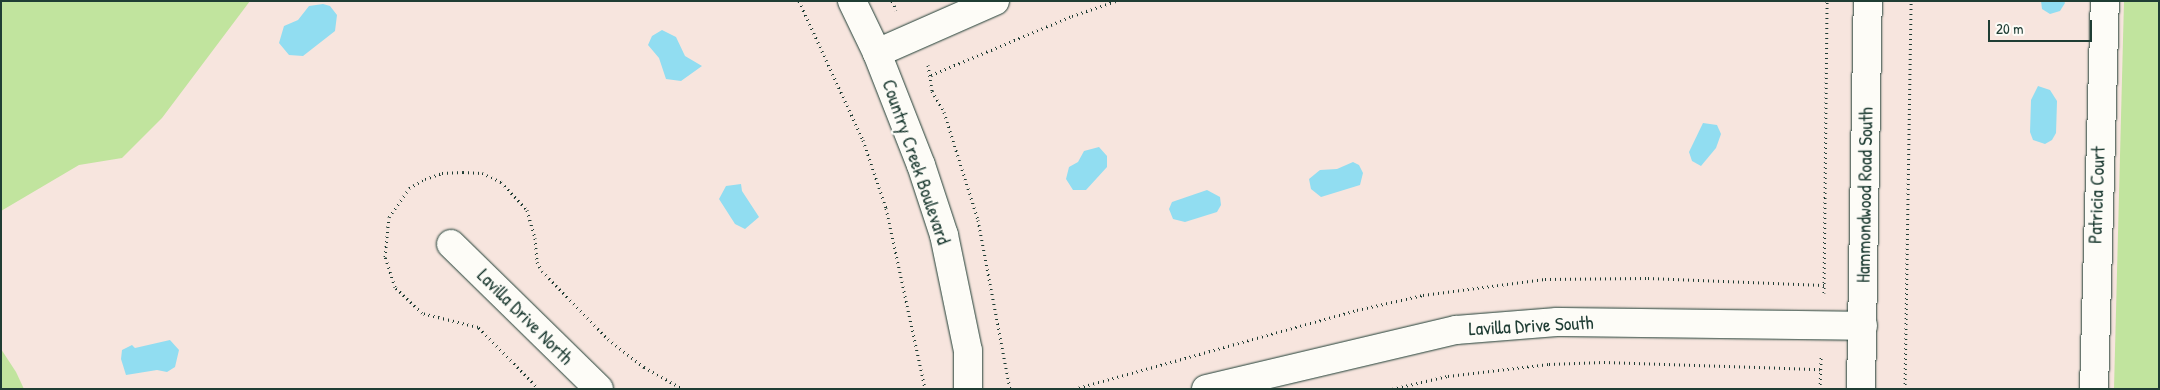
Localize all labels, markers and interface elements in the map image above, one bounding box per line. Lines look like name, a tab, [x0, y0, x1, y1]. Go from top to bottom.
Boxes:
scale bar	[1990, 10, 2094, 42]
text: 20 m	[1996, 18, 2023, 39]
street label: Country Creek Boulevard	[877, 77, 955, 247]
street label: Hammondwood Road South	[1852, 107, 1878, 283]
street label: Patricia Court	[2084, 146, 2110, 244]
street label: Lavilla Drive North	[472, 264, 578, 370]
street label: Lavilla Drive South	[1468, 311, 1594, 341]

